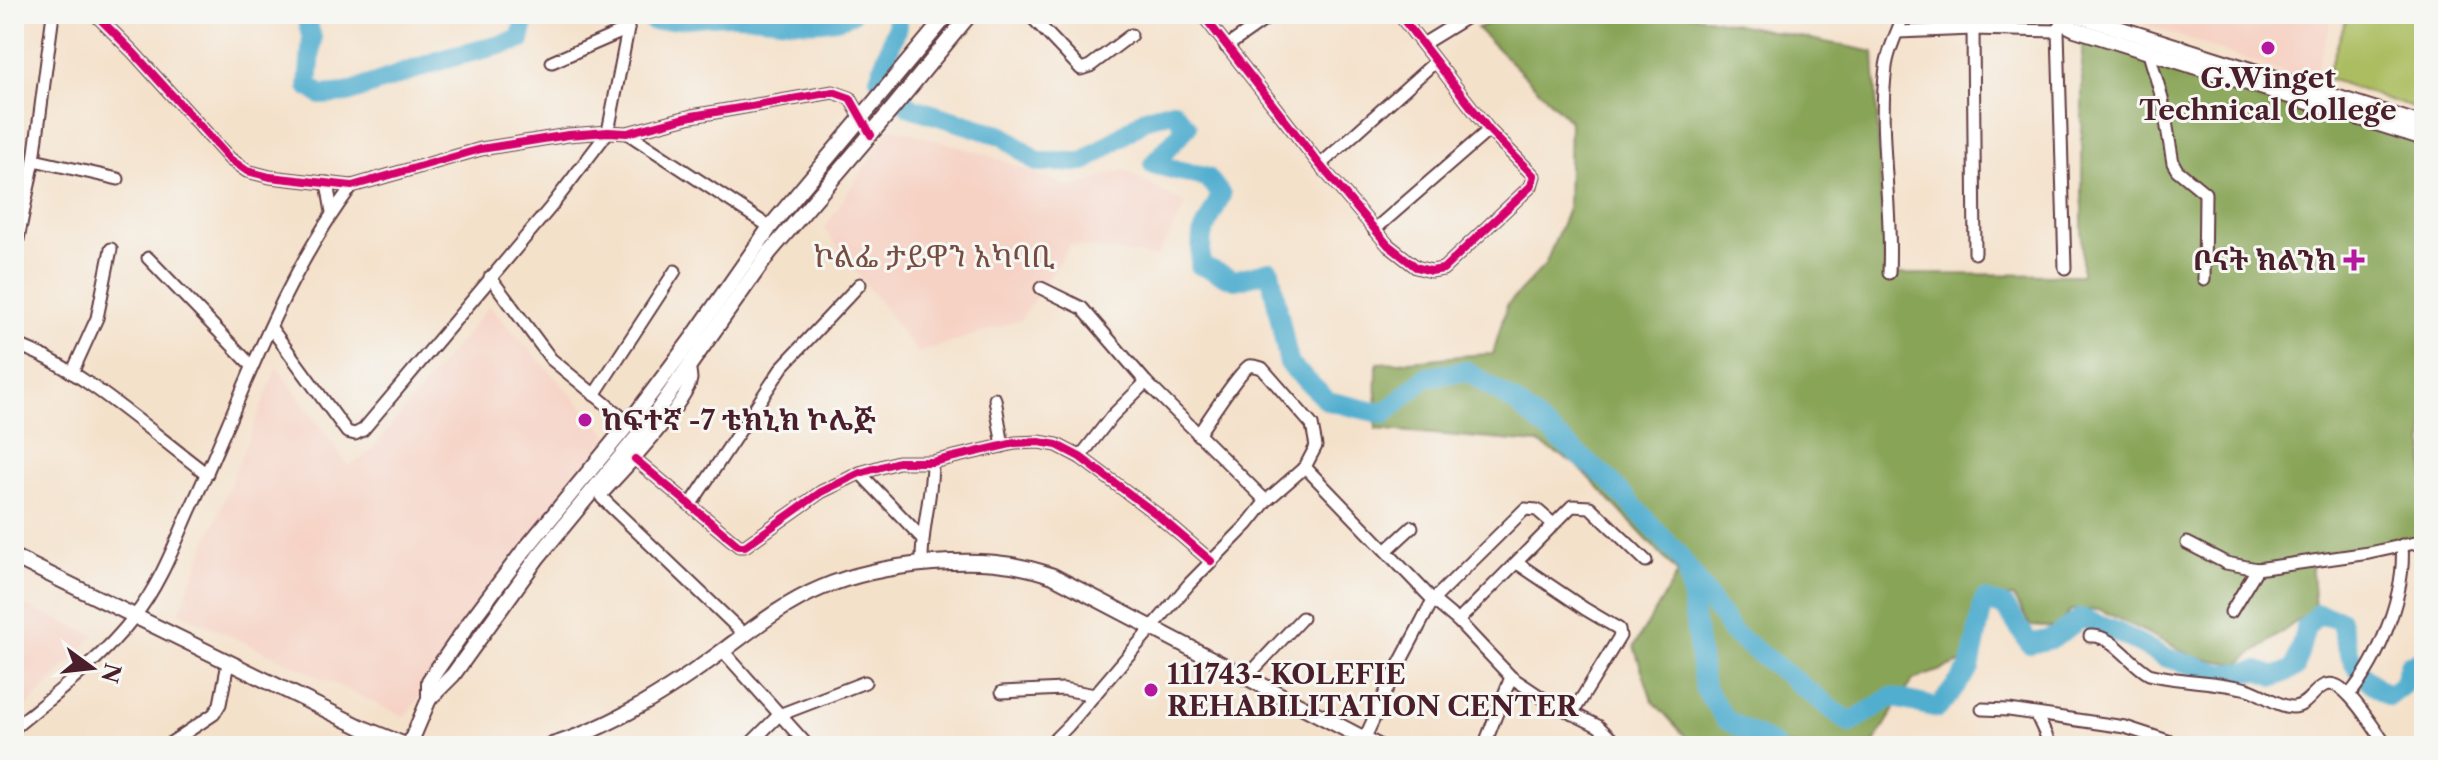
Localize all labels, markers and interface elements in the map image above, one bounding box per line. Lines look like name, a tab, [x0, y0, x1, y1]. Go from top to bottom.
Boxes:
marker: G.Winget Technical College	[2259, 39, 2277, 57]
place label: G.Winget Technical College	[2139, 61, 2397, 127]
district label: ኮልፌ ታይዋን አካባቢ	[813, 238, 1055, 275]
place label: ቦናት ክልንክ	[2193, 243, 2336, 277]
marker: ቦናት ክልንክ	[2343, 249, 2365, 271]
place label: ከፍተኛ -7 ቴክኒክ ኮሌጅ	[601, 403, 876, 437]
marker: ከፍተኛ -7 ቴክኒክ ኮሌጅ	[576, 411, 594, 429]
north arrow	[52, 628, 132, 708]
place label: 111743- KOLEFIE REHABILITATION CENTER	[1167, 657, 1579, 723]
text: N	[95, 660, 126, 686]
marker: 111743- KOLEFIE REHABILITATION CENTER	[1142, 681, 1160, 699]

